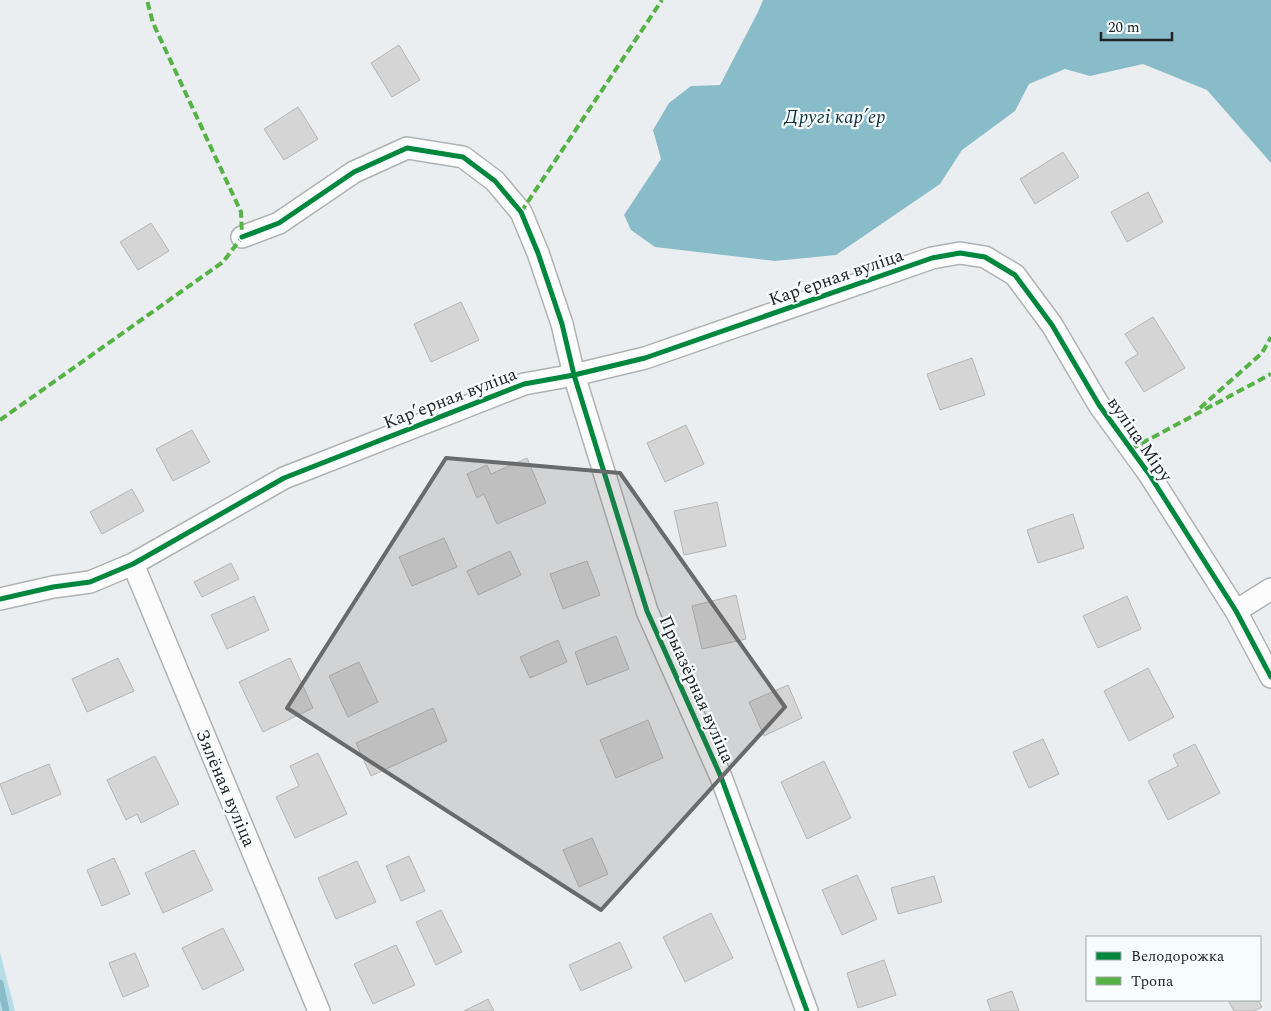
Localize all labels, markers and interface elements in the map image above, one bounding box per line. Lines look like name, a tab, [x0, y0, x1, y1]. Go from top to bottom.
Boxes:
scale bar	[1101, 10, 1172, 42]
text: 20 m	[1108, 16, 1140, 39]
water label: Другі карʼер	[783, 103, 886, 132]
street label: Карʼерная вуліца	[765, 242, 907, 313]
street label: Карʼерная вуліца	[379, 361, 521, 436]
street label: вуліца Міру	[1100, 391, 1180, 489]
street label: Прыазёрная вуліца	[652, 611, 741, 768]
street label: Зялёная вуліца	[189, 725, 263, 851]
legend	[1086, 936, 1261, 1001]
text: Велодорожка	[1131, 945, 1225, 968]
text: Тропа	[1131, 970, 1174, 993]

